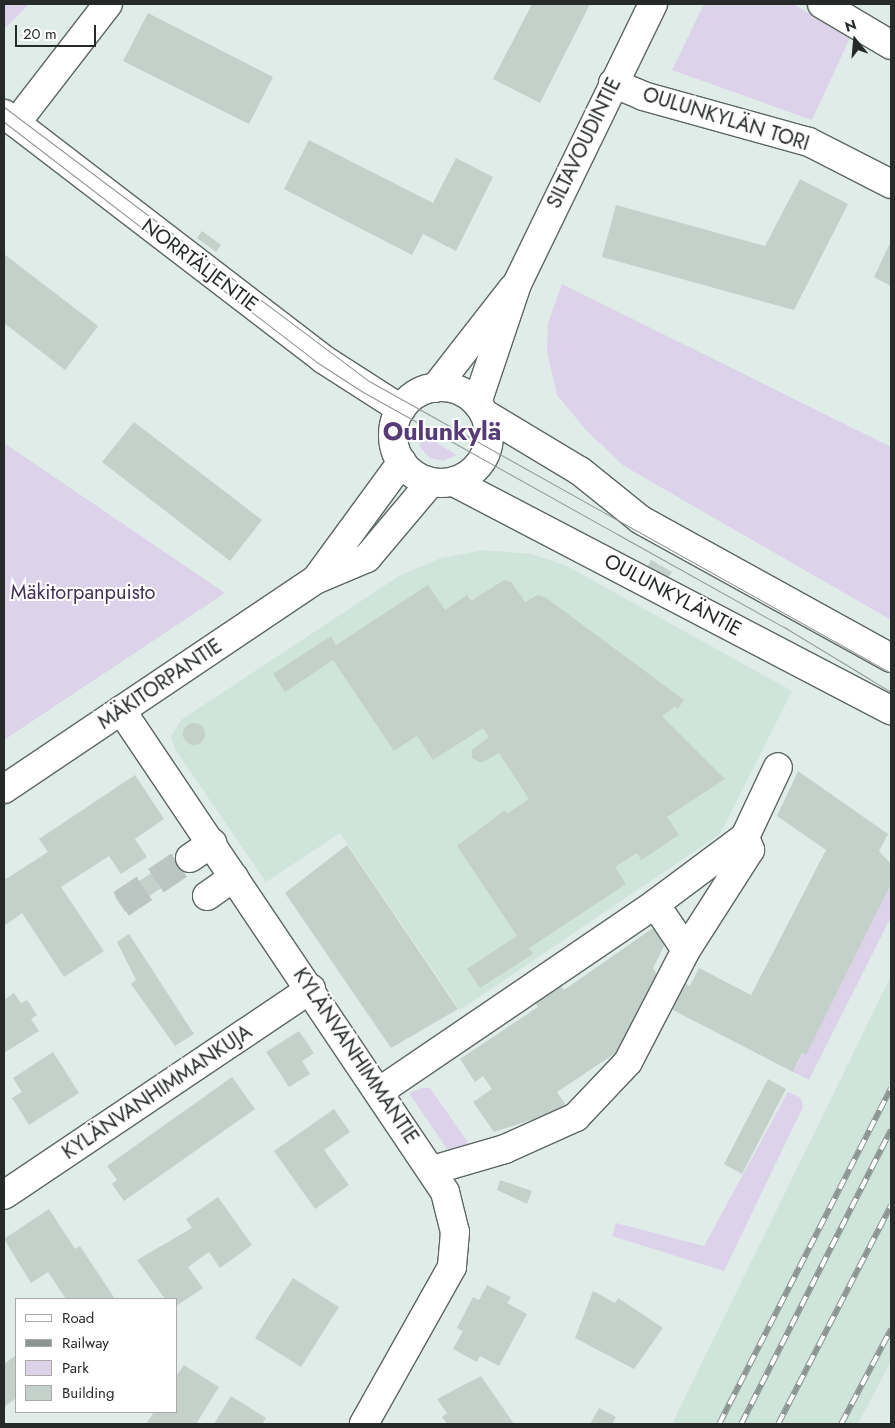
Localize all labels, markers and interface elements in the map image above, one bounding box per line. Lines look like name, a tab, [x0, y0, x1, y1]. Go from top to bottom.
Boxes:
text: N	[842, 14, 859, 37]
scale bar	[18, 15, 99, 47]
north arrow	[830, 15, 880, 65]
text: 20 m	[23, 23, 57, 45]
street label: SILTAVOUDINTIE	[542, 74, 626, 212]
street label: OULUNKYLÄN TORI	[640, 82, 812, 156]
street label: NORRTÄLJENTIE	[137, 213, 263, 317]
district label: Oulunkylä	[383, 416, 501, 446]
street label: OULUNKYLÄNTIE	[600, 549, 746, 641]
park label: Mäkitorpanpuisto	[11, 580, 155, 604]
street label: MÄKITORPANTIE	[93, 634, 227, 734]
street label: KYLÄNVANHIMMANTIE	[288, 964, 424, 1148]
street label: KYLÄNVANHIMMANKUJA	[58, 1020, 256, 1164]
legend	[15, 1298, 178, 1413]
text: Road	[62, 1307, 94, 1329]
text: Railway	[62, 1332, 109, 1354]
text: Park	[62, 1357, 89, 1379]
text: Building	[62, 1382, 114, 1404]

